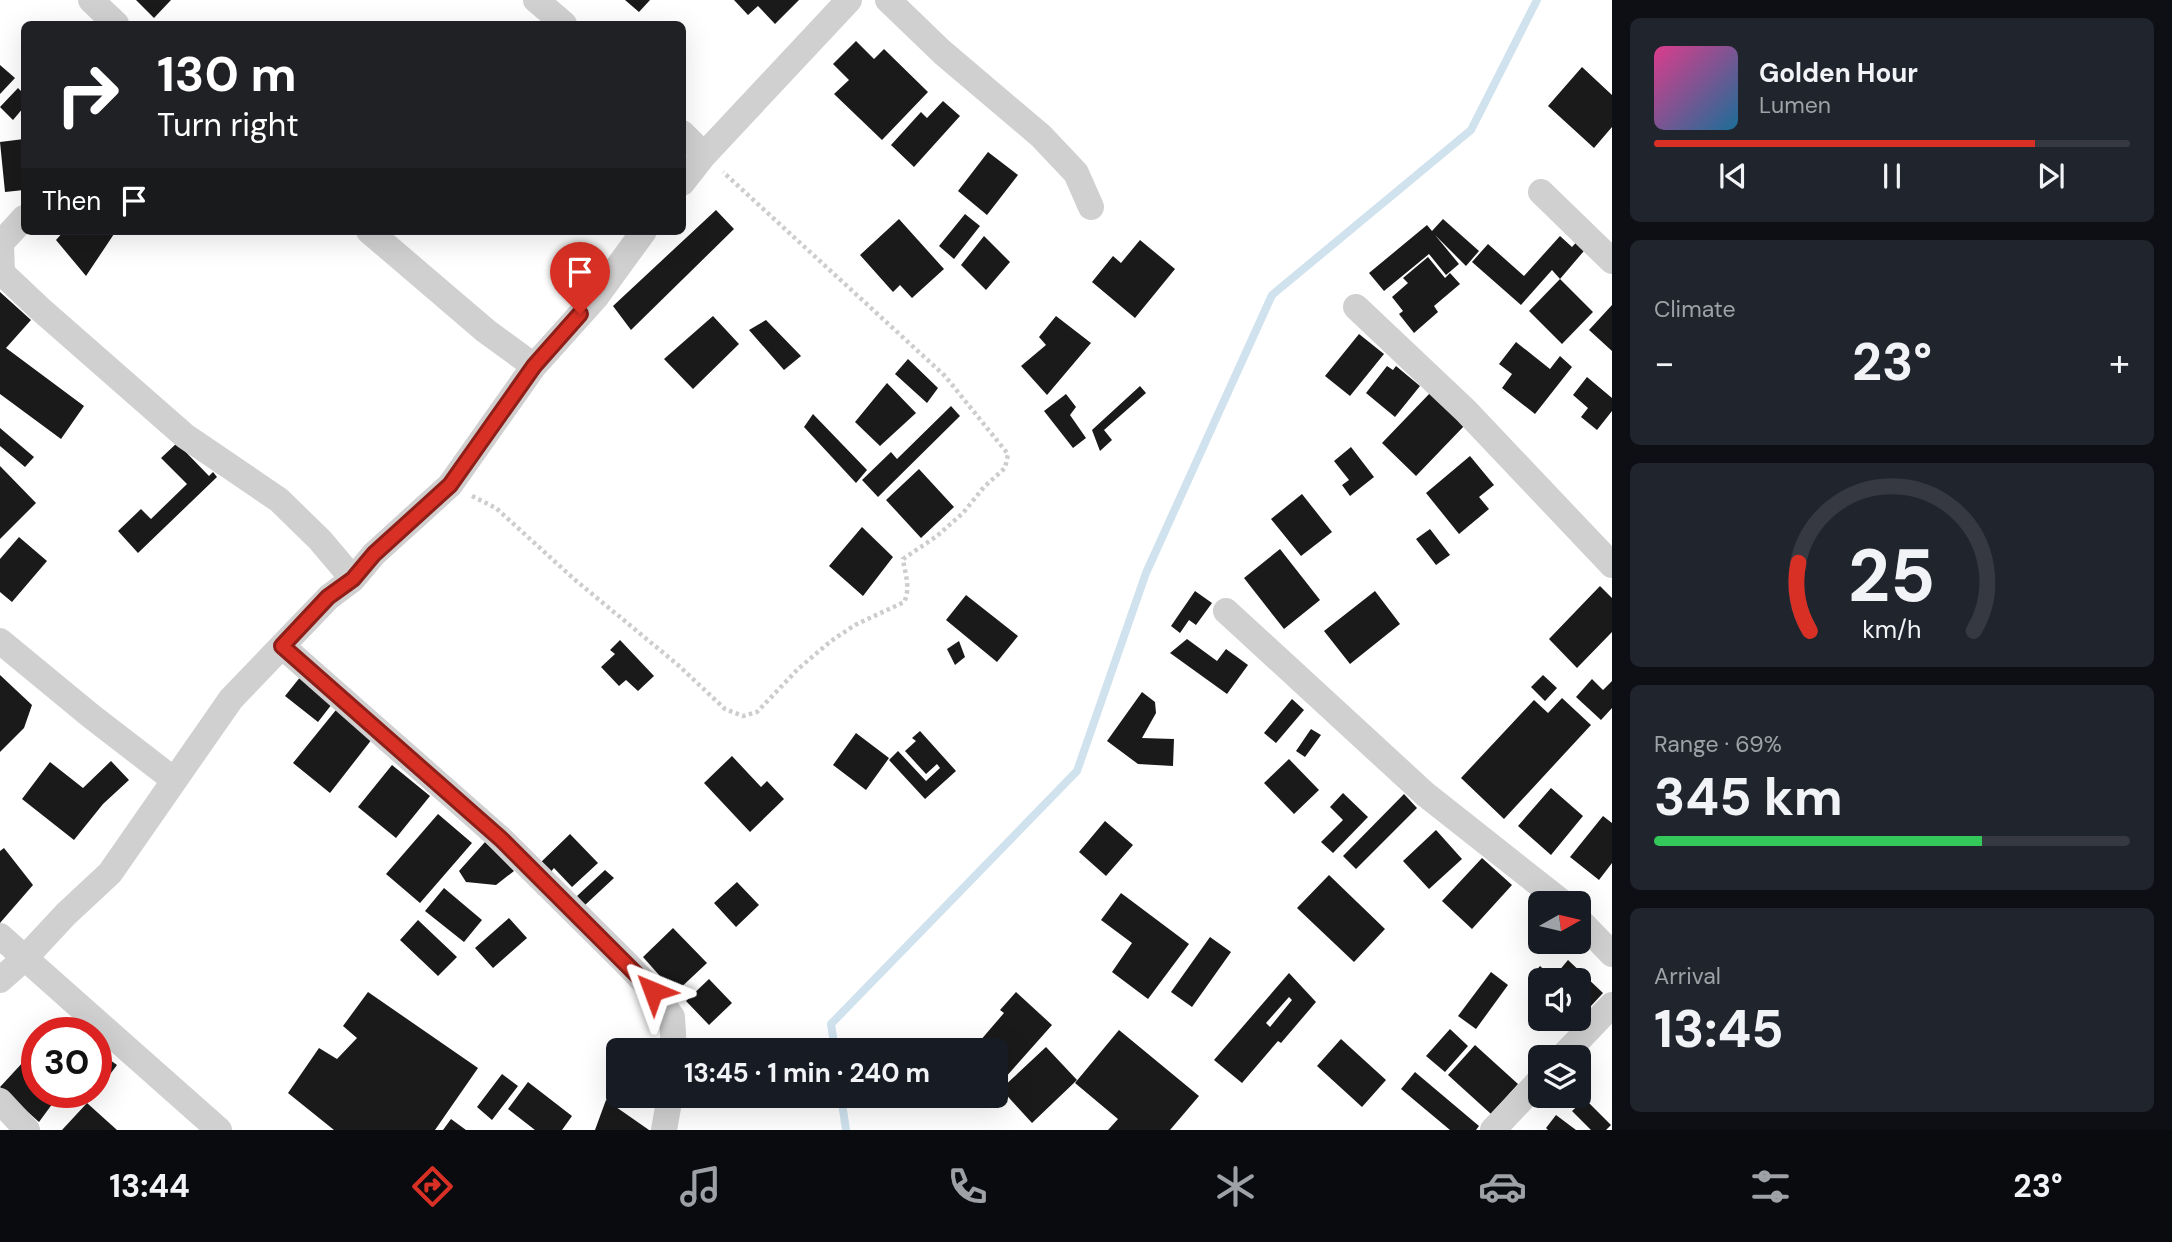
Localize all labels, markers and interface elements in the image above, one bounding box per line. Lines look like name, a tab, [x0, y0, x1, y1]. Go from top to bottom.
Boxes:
text: 130 m	[157, 42, 297, 106]
icon: right	[42, 49, 133, 140]
text: Golden Hour	[1759, 56, 1918, 90]
text: Lumen	[1759, 90, 1831, 120]
text: Turn right	[157, 104, 299, 146]
icon: previous	[1714, 157, 1752, 195]
icon: pause	[1873, 157, 1911, 195]
icon: next	[2032, 157, 2070, 195]
icon: arrive	[115, 182, 153, 220]
text: Then	[42, 184, 101, 218]
pin	[550, 242, 610, 314]
icon: arrive	[561, 253, 599, 291]
text: Climate	[1654, 294, 1736, 324]
text: 23°	[1852, 328, 1932, 396]
text: −	[1654, 338, 1675, 388]
text: +	[2109, 338, 2130, 388]
text: 25	[1848, 529, 1936, 624]
text: km/h	[1862, 613, 1922, 646]
text: Range · 69%	[1654, 729, 1782, 759]
text: 345 km	[1654, 763, 1843, 831]
north arrow	[1528, 891, 1591, 954]
map controls	[1528, 891, 1591, 1108]
position arrow	[616, 954, 690, 1028]
text: Arrival	[1654, 961, 1721, 991]
button: sound	[1528, 968, 1591, 1031]
text: 13:45	[1654, 995, 1784, 1063]
speed limit sign: 30	[21, 1017, 112, 1108]
button: layers	[1528, 1045, 1591, 1108]
text: 13:45 · 1 min · 240 m	[684, 1056, 930, 1090]
icon: directions	[408, 1162, 457, 1211]
icon: music	[676, 1162, 725, 1211]
icon: phone	[943, 1162, 992, 1211]
icon: climate	[1211, 1162, 1260, 1211]
icon: car	[1478, 1162, 1527, 1211]
icon: filters	[1746, 1162, 1795, 1211]
text: 13:44	[109, 1165, 190, 1207]
text: 23°	[2013, 1165, 2063, 1207]

